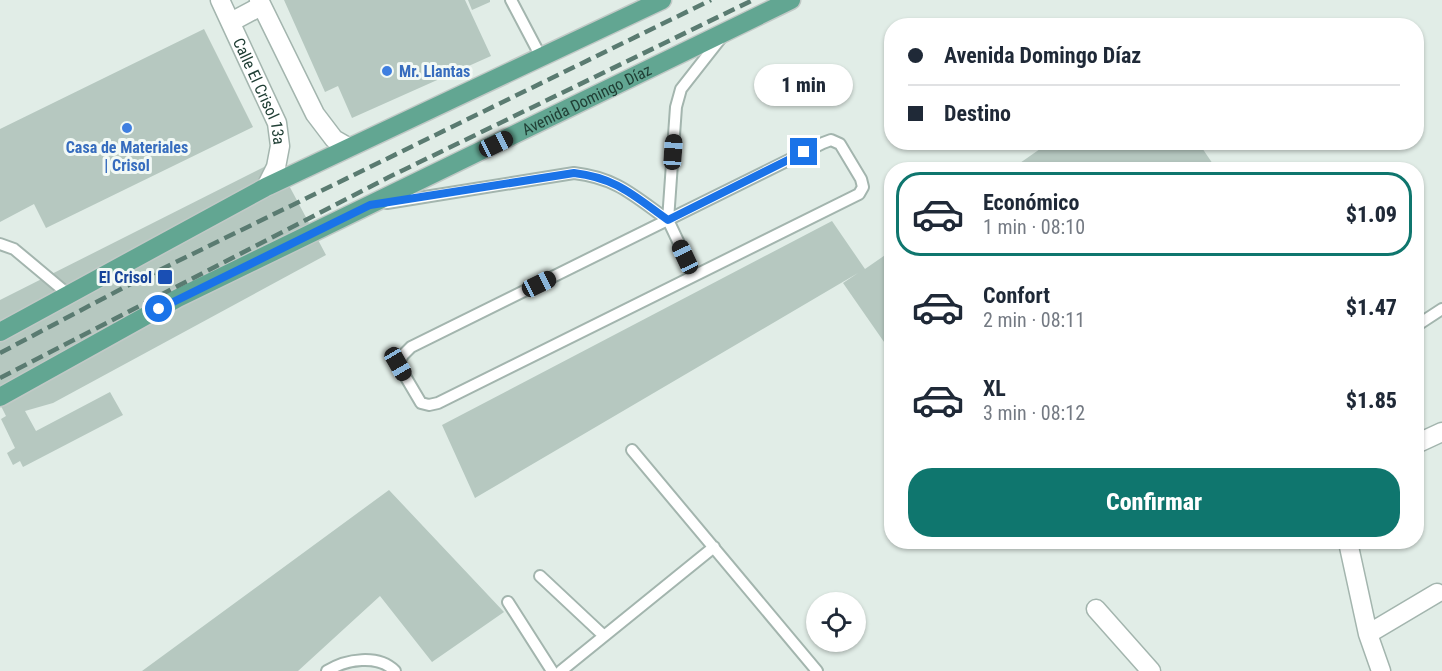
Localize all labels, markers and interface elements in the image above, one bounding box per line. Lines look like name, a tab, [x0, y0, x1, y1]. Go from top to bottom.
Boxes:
street label: Calle El Crisol 13a	[229, 35, 289, 146]
text: Avenida Domingo Díaz	[944, 43, 1141, 68]
street label: Avenida Domingo Díaz	[519, 60, 654, 139]
place label: Mr. Llantas	[399, 62, 470, 81]
marker: Mr. Llantas	[380, 64, 394, 78]
callout: 1 min	[754, 65, 854, 107]
text: 1 min	[781, 73, 826, 97]
text: Destino	[944, 101, 1011, 126]
marker: Casa de Materiales | Crisol	[120, 121, 134, 135]
car	[476, 128, 516, 160]
car	[663, 133, 683, 171]
place label: Casa de Materiales | Crisol	[66, 138, 188, 175]
route end	[790, 138, 817, 165]
icon: car	[911, 187, 965, 241]
text: Económico	[983, 190, 1079, 215]
text: $1.09	[1346, 202, 1397, 227]
text: 1 min · 08:10	[983, 215, 1085, 239]
car	[669, 237, 701, 277]
place label: El Crisol	[99, 268, 152, 287]
marker: El Crisol	[156, 268, 174, 286]
car	[519, 268, 559, 300]
icon: car	[911, 280, 965, 334]
text: Confort	[983, 283, 1050, 308]
route start	[145, 295, 172, 322]
text: $1.47	[1346, 295, 1397, 320]
text: 2 min · 08:11	[983, 308, 1085, 332]
car	[381, 344, 415, 384]
icon: car	[911, 373, 965, 427]
text: XL	[983, 376, 1006, 401]
text: $1.85	[1346, 388, 1397, 413]
text: 3 min · 08:12	[983, 401, 1085, 425]
button: Confirmar	[908, 468, 1400, 537]
map controls	[806, 592, 866, 652]
button: locate	[806, 592, 866, 652]

